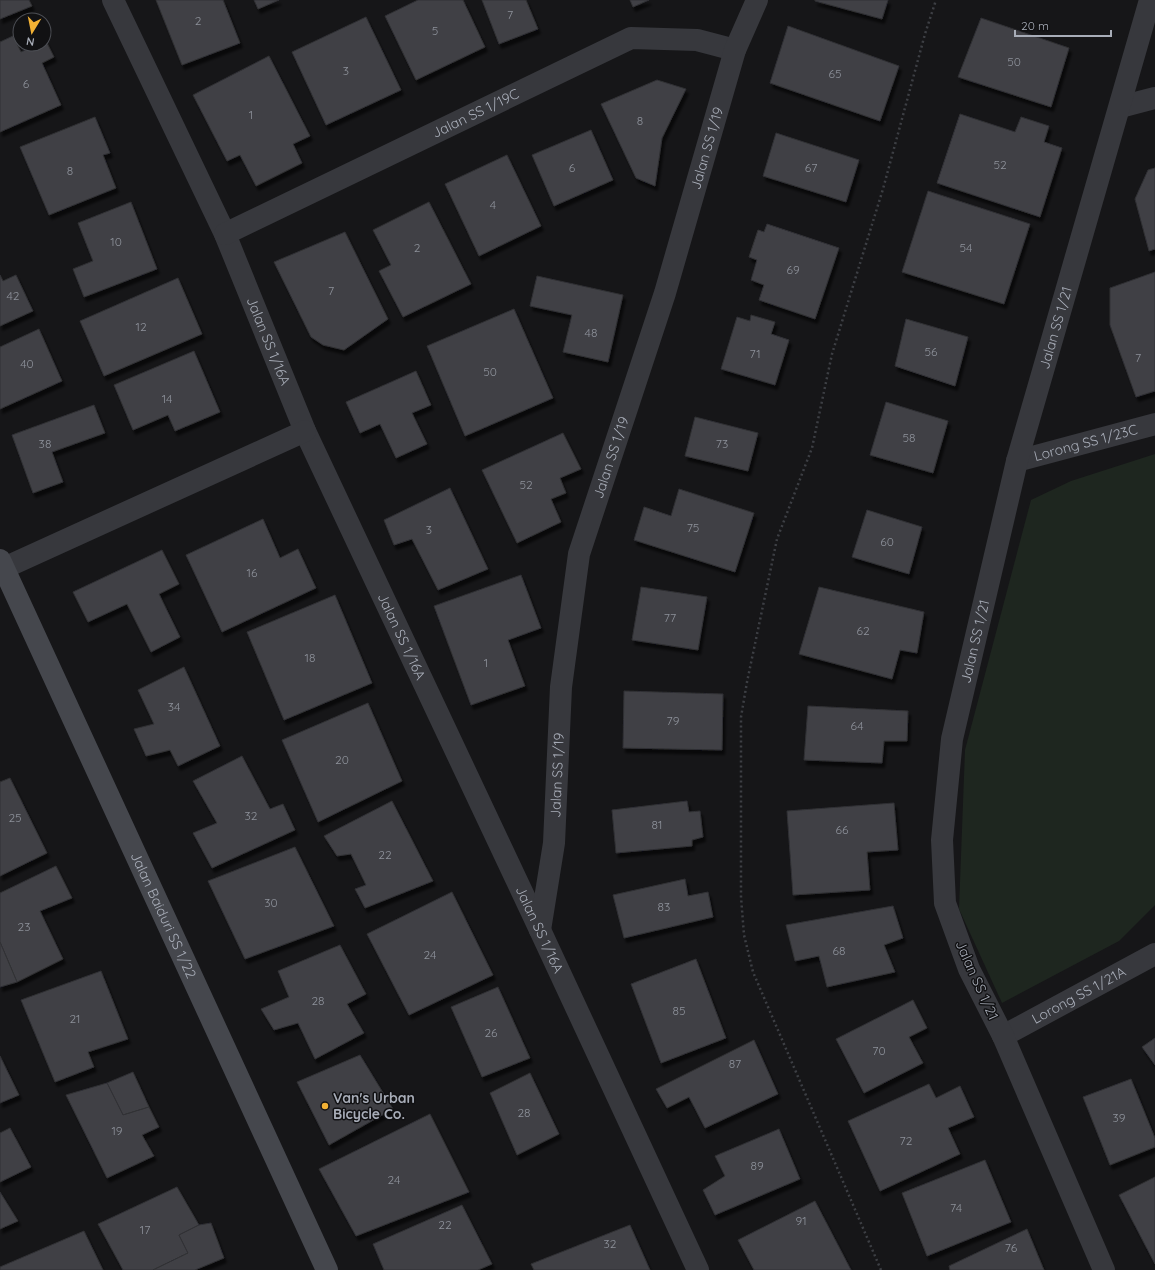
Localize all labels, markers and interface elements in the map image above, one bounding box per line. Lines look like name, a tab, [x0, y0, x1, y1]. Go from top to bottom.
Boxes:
house number: 7	[507, 7, 513, 22]
north arrow	[12, 12, 52, 52]
scale bar	[1015, 12, 1111, 38]
house number: 2	[195, 13, 202, 28]
text: 20 m	[1021, 18, 1049, 33]
house number: 5	[432, 23, 438, 38]
text: N	[25, 34, 35, 49]
house number: 50	[1007, 54, 1021, 69]
house number: 3	[343, 63, 349, 78]
house number: 65	[829, 66, 842, 81]
house number: 6	[23, 76, 30, 91]
street label: Jalan SS 1/19C	[429, 85, 522, 142]
street label: Jalan SS 1/19	[686, 105, 727, 192]
house number: 1	[249, 107, 253, 122]
house number: 8	[637, 113, 643, 128]
house number: 52	[993, 157, 1007, 172]
house number: 6	[569, 160, 576, 175]
house number: 67	[805, 160, 817, 175]
house number: 8	[67, 163, 73, 178]
house number: 4	[490, 197, 496, 212]
house number: 10	[110, 234, 122, 249]
house number: 2	[414, 240, 421, 255]
house number: 54	[960, 240, 972, 255]
house number: 69	[786, 262, 800, 277]
house number: 7	[328, 283, 334, 298]
street label: Jalan SS 1/21	[1035, 284, 1076, 371]
house number: 42	[7, 288, 20, 303]
street label: Jalan SS 1/16A	[242, 294, 295, 388]
house number: 12	[135, 319, 147, 334]
house number: 48	[585, 325, 597, 340]
house number: 56	[925, 344, 938, 359]
house number: 71	[749, 346, 761, 361]
house number: 7	[1135, 350, 1141, 365]
house number: 40	[20, 356, 34, 371]
house number: 50	[483, 364, 497, 379]
house number: 14	[162, 391, 172, 406]
street label: Jalan SS 1/19	[589, 414, 633, 501]
street label: Lorong SS 1/23C	[1032, 420, 1139, 465]
house number: 58	[902, 430, 916, 445]
house number: 38	[39, 436, 51, 451]
house number: 73	[716, 436, 728, 451]
house number: 52	[519, 477, 533, 492]
house number: 75	[687, 520, 699, 535]
house number: 3	[426, 522, 432, 537]
house number: 60	[880, 534, 894, 549]
house number: 16	[247, 565, 258, 580]
street label: Jalan SS 1/16A	[374, 590, 430, 683]
street label: Jalan SS 1/21	[956, 598, 993, 685]
house number: 77	[664, 610, 676, 625]
house number: 62	[856, 623, 870, 638]
house number: 18	[305, 650, 315, 665]
house number: 1	[484, 655, 488, 670]
house number: 34	[168, 699, 180, 714]
house number: 79	[667, 713, 680, 728]
house number: 64	[851, 718, 863, 733]
street label: Jalan SS 1/19	[546, 732, 568, 818]
house number: 20	[335, 752, 349, 767]
house number: 32	[245, 808, 258, 823]
house number: 25	[8, 810, 22, 825]
house number: 81	[652, 817, 662, 832]
house number: 66	[836, 822, 849, 837]
house number: 22	[378, 847, 392, 862]
street label: Jalan Baiduri SS 1/22	[127, 849, 201, 981]
street label: Jalan SS 1/16A	[512, 883, 568, 976]
house number: 30	[264, 895, 278, 910]
house number: 83	[658, 899, 670, 914]
house number: 23	[18, 919, 30, 934]
street label: Jalan SS 1/21	[951, 937, 1003, 1023]
house number: 68	[833, 943, 845, 958]
house number: 24	[424, 947, 436, 962]
street label: Lorong SS 1/21A	[1029, 962, 1129, 1028]
house number: 28	[311, 993, 325, 1008]
house number: 85	[672, 1003, 686, 1018]
house number: 21	[69, 1011, 81, 1026]
house number: 26	[484, 1025, 498, 1040]
house number: 70	[872, 1043, 886, 1058]
house number: 87	[729, 1056, 741, 1071]
place label: Van's Urban Bicycle Co.	[333, 1089, 415, 1123]
marker: Van's Urban Bicycle Co.	[320, 1101, 330, 1111]
house number: 28	[517, 1105, 531, 1120]
house number: 39	[1113, 1110, 1126, 1125]
house number: 19	[111, 1123, 123, 1138]
house number: 72	[900, 1133, 913, 1148]
house number: 89	[750, 1158, 764, 1173]
house number: 24	[388, 1172, 400, 1187]
house number: 74	[950, 1200, 962, 1215]
house number: 91	[795, 1213, 807, 1228]
house number: 22	[438, 1217, 452, 1232]
house number: 17	[140, 1222, 150, 1237]
house number: 32	[604, 1236, 617, 1251]
house number: 76	[1005, 1240, 1018, 1255]

